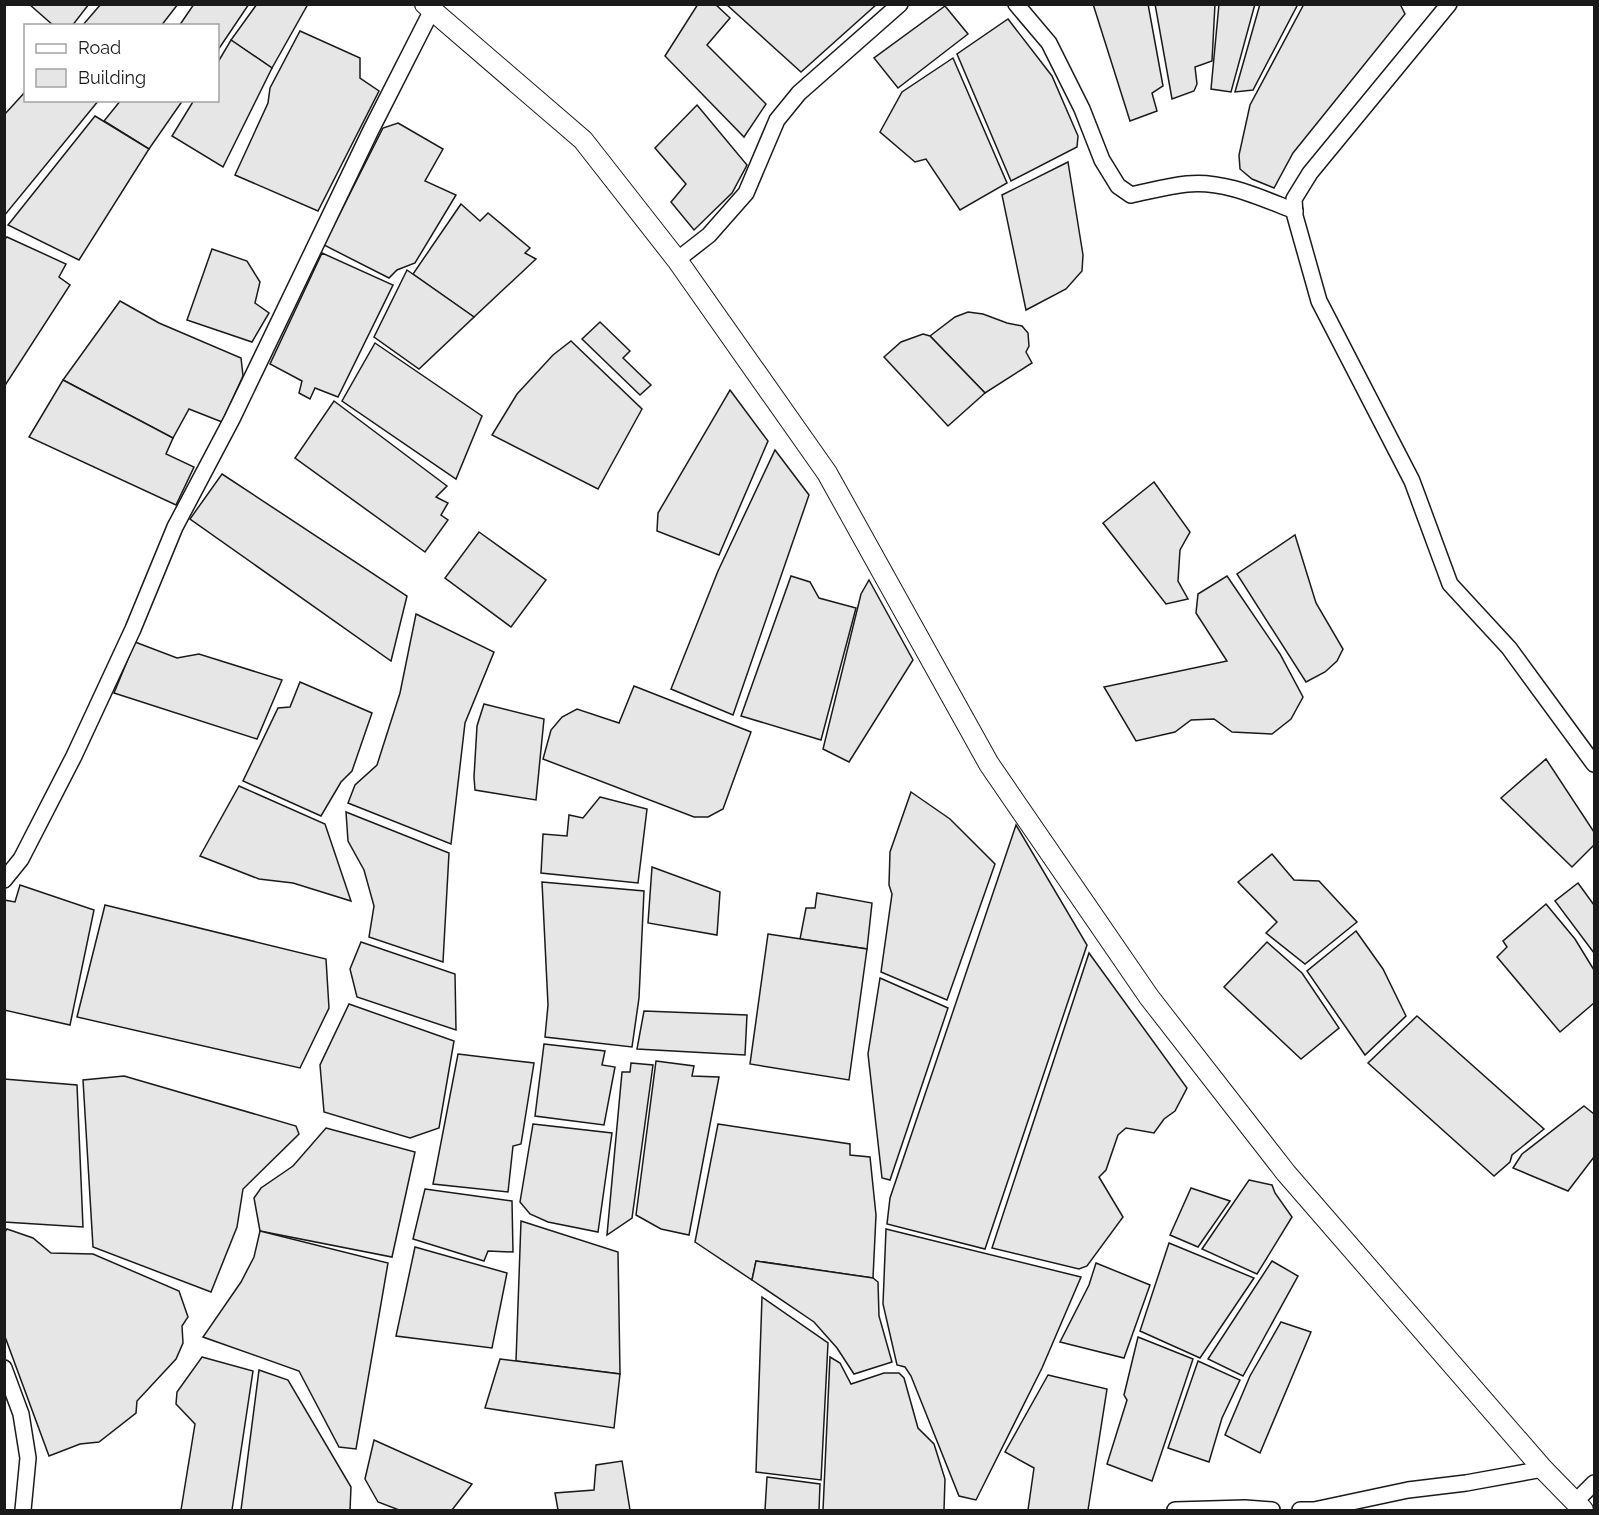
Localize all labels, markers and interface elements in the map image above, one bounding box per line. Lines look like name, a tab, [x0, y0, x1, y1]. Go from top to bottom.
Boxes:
legend	[24, 24, 219, 102]
text: Road	[78, 37, 121, 58]
text: Building	[78, 67, 146, 88]

